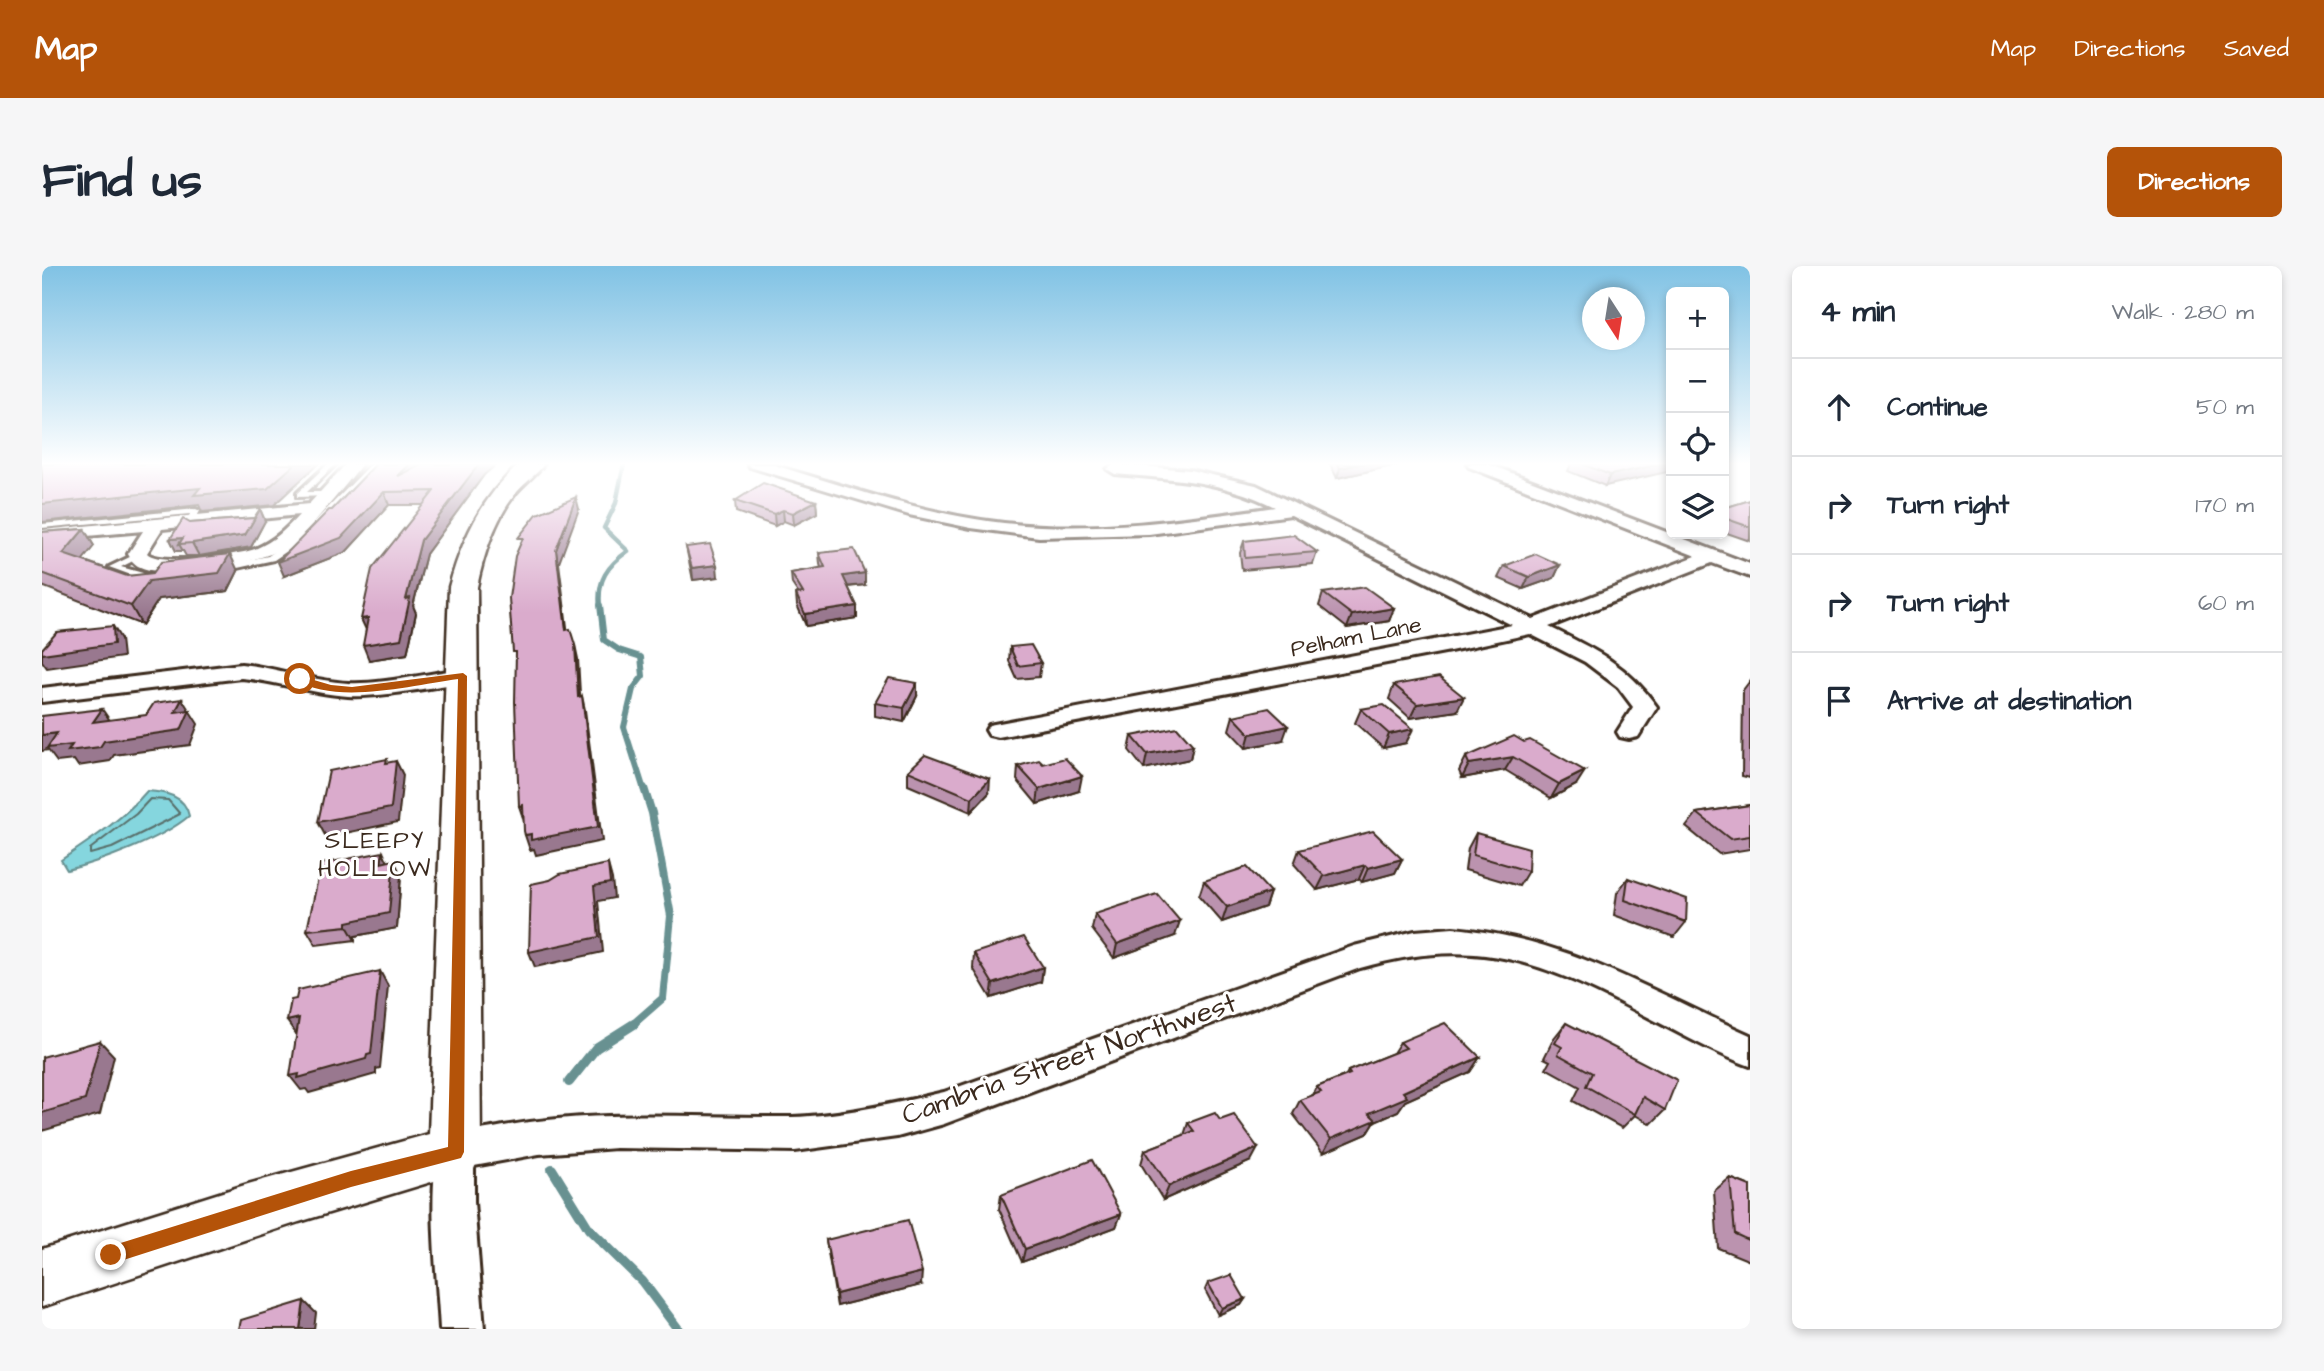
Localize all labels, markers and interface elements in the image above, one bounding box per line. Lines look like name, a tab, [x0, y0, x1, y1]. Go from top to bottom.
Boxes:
text: Map	[35, 26, 97, 72]
text: Map	[1991, 32, 2036, 66]
text: Directions	[2074, 32, 2186, 66]
text: Saved	[2224, 32, 2289, 66]
button: Directions	[2107, 147, 2282, 217]
text: Find us	[42, 148, 202, 216]
north arrow	[1582, 287, 1645, 350]
map controls	[1666, 287, 1729, 539]
button: +	[1666, 287, 1729, 350]
text: 4 min	[1820, 291, 1895, 333]
text: Walk · 280 m	[2112, 296, 2254, 328]
button: −	[1666, 350, 1729, 413]
icon: ahead	[1820, 388, 1858, 426]
text: Continue	[1887, 389, 1988, 425]
text: 50 m	[2196, 391, 2254, 423]
button: locate	[1666, 413, 1729, 476]
button: layers	[1666, 476, 1729, 539]
icon: right	[1820, 486, 1858, 524]
text: Turn right	[1887, 487, 2009, 523]
text: 170 m	[2195, 489, 2254, 521]
icon: right	[1820, 584, 1858, 622]
text: Turn right	[1887, 585, 2009, 621]
text: 60 m	[2198, 587, 2254, 619]
street label: Pelham Lane	[1288, 609, 1424, 665]
route start	[284, 663, 315, 694]
icon: arrive	[1820, 682, 1858, 720]
text: Arrive at destination	[1887, 683, 2132, 719]
district label: SLEEPY HOLLOW	[318, 824, 432, 886]
street label: Cambria Street Northwest	[897, 983, 1242, 1135]
route end	[95, 1239, 126, 1270]

